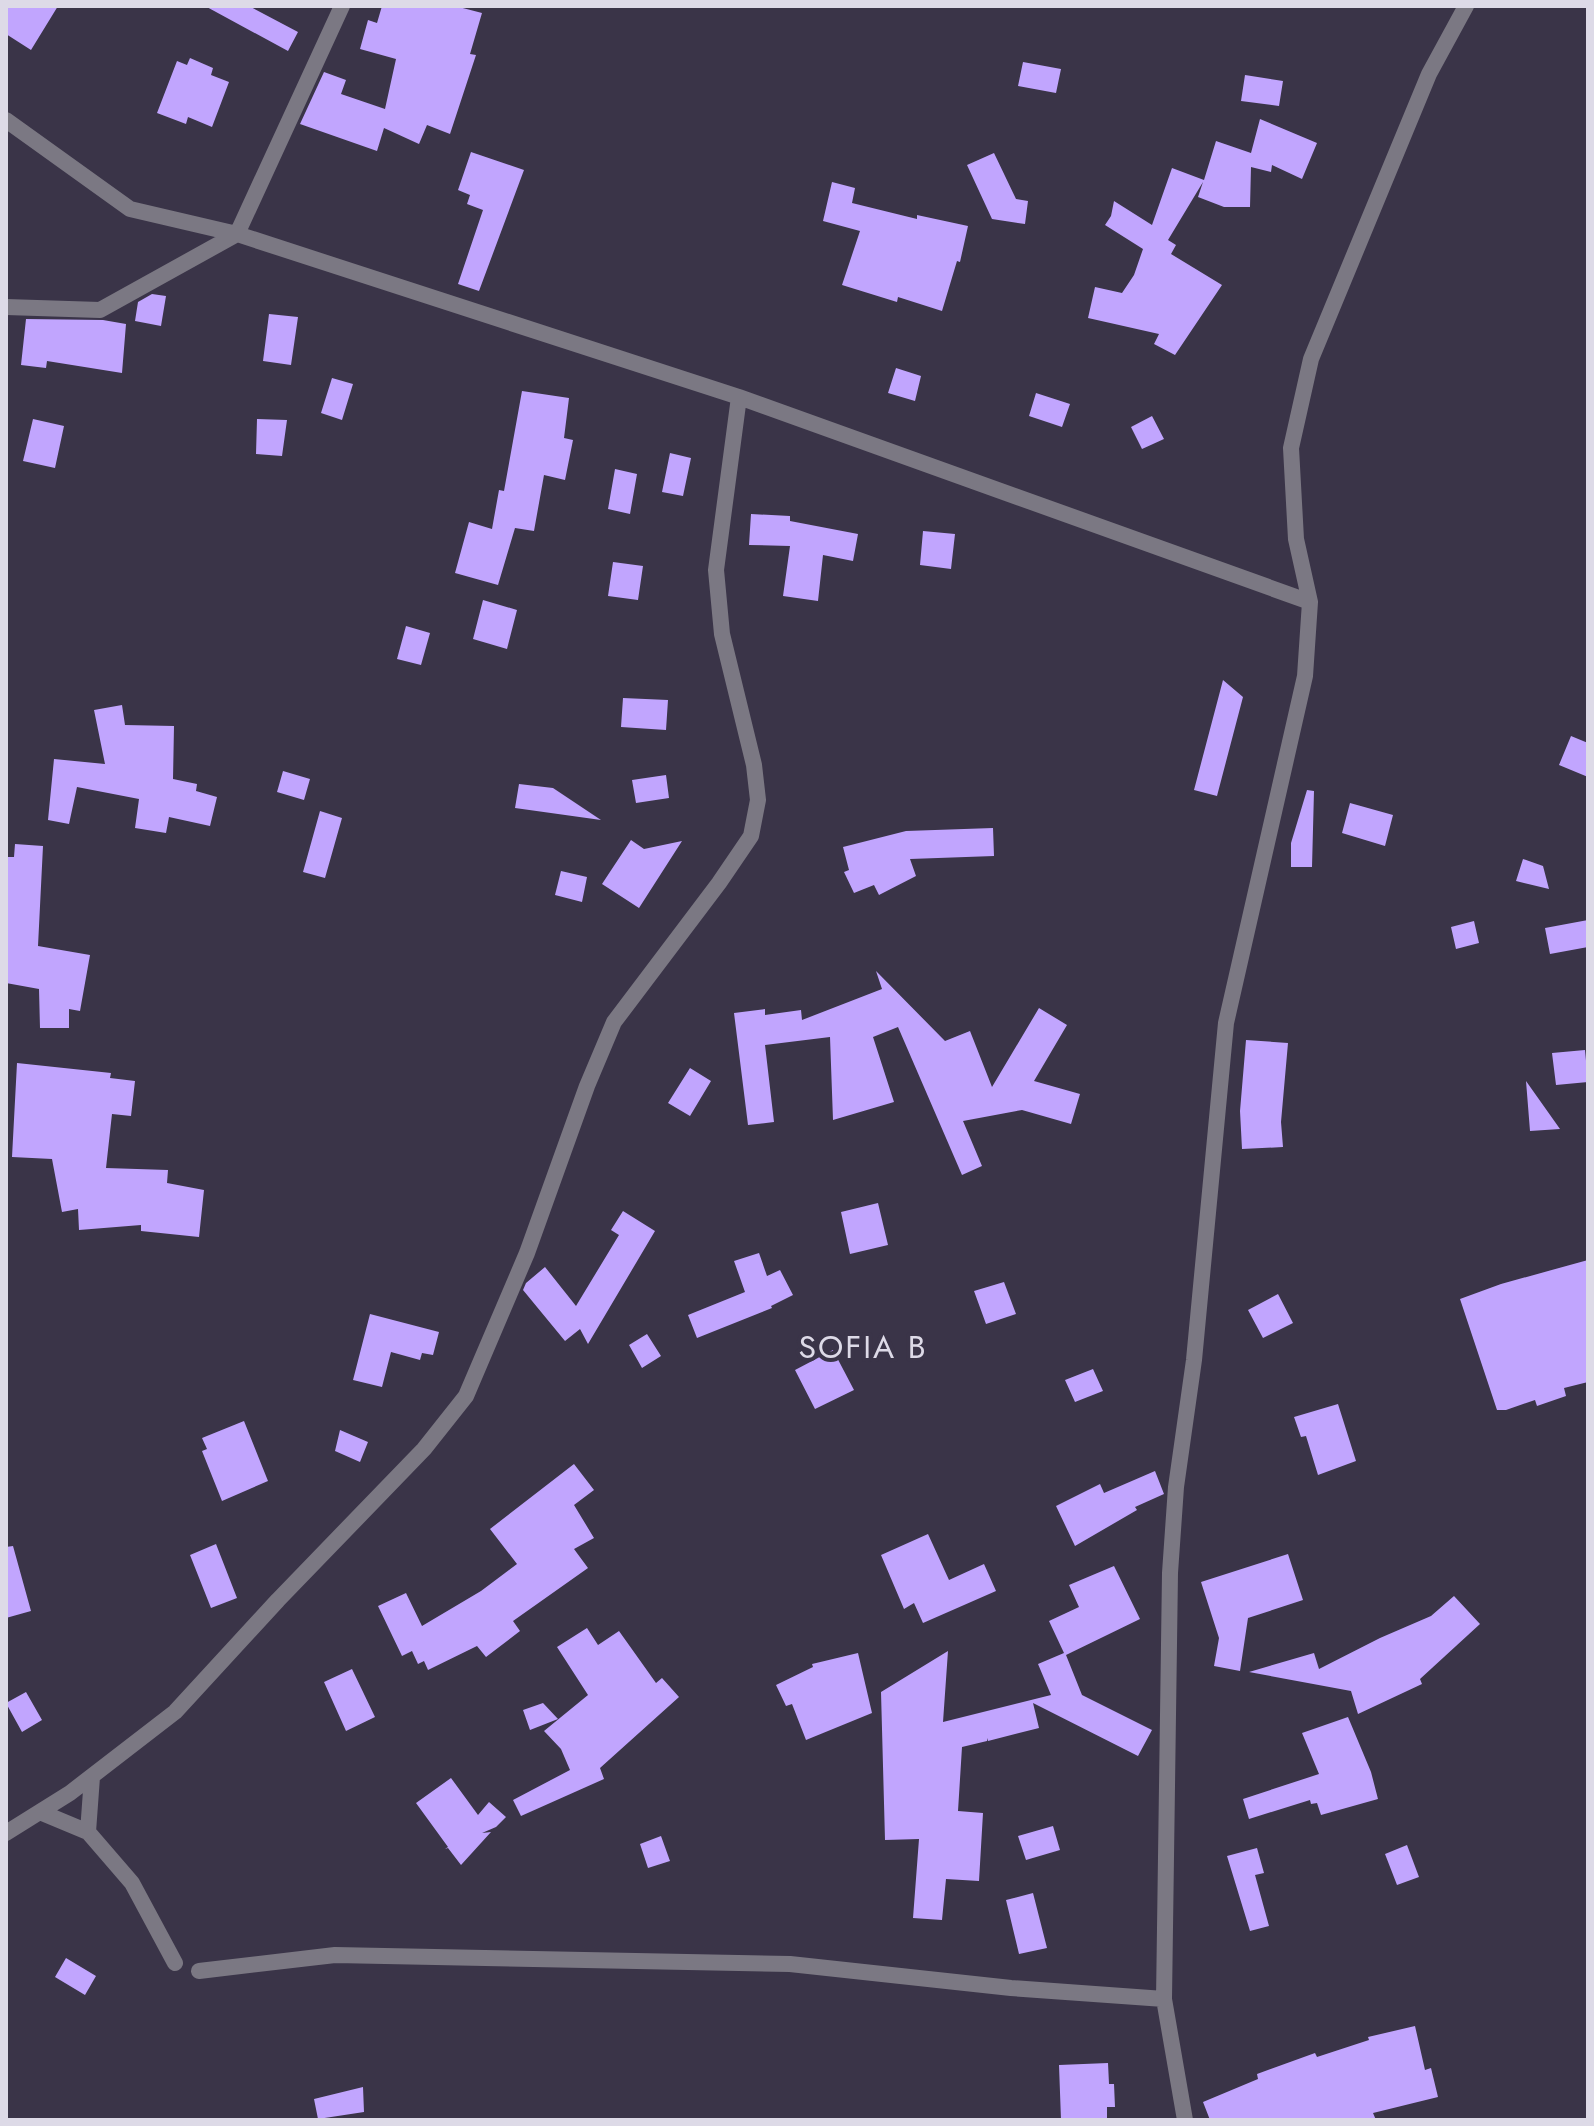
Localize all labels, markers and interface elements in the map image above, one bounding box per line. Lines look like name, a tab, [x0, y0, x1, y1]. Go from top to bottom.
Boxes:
district label: SOFIA B	[798, 1324, 928, 1370]

